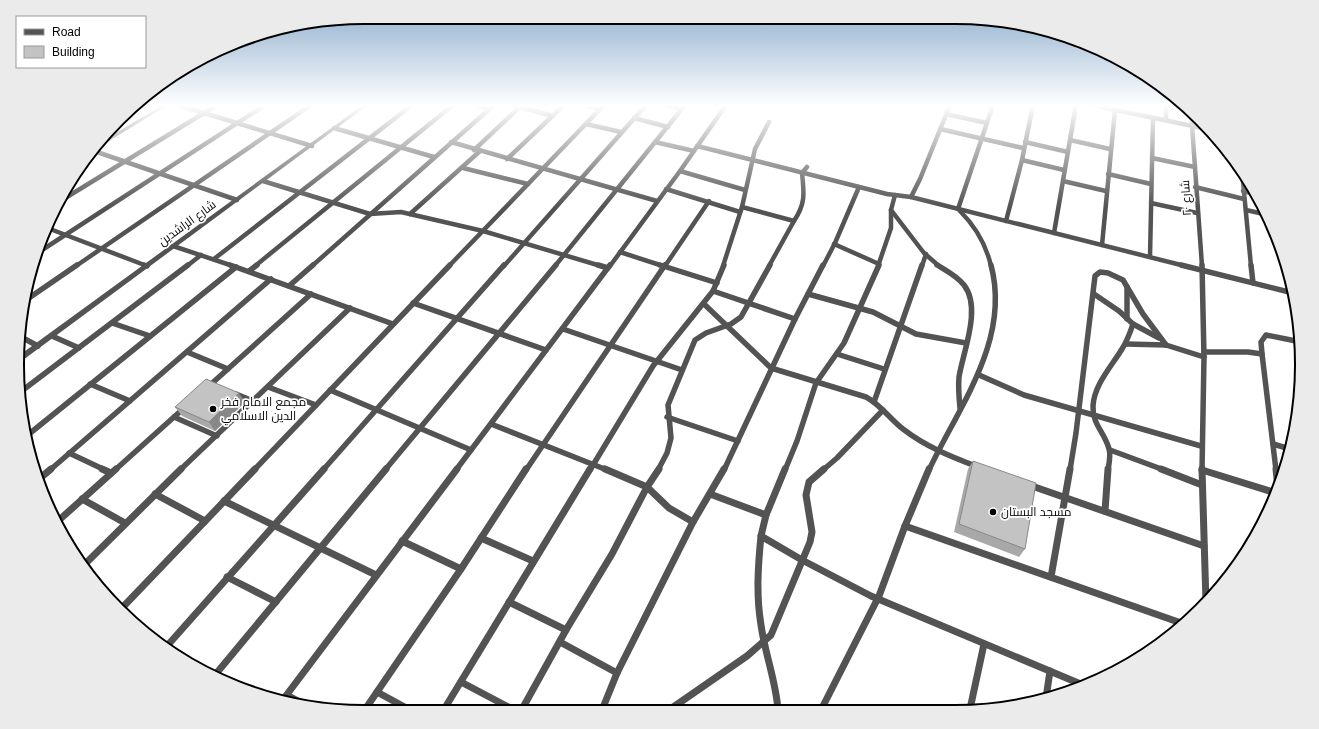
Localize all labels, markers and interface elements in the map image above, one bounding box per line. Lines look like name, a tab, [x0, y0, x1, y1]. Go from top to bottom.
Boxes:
legend	[16, 16, 146, 68]
text: Road	[52, 25, 81, 39]
text: Building	[52, 45, 95, 59]
street label: شارع ٢٠	[1178, 180, 1195, 216]
street label: شارع الراشدين	[155, 197, 219, 249]
place label: مجمع الامام فخر الدين الاسلامي	[220, 395, 306, 426]
marker: مجمع الامام فخر الدين الاسلامي	[208, 404, 218, 414]
place label: مسجد البستان	[1001, 505, 1071, 519]
marker: مسجد البستان	[988, 507, 998, 517]

